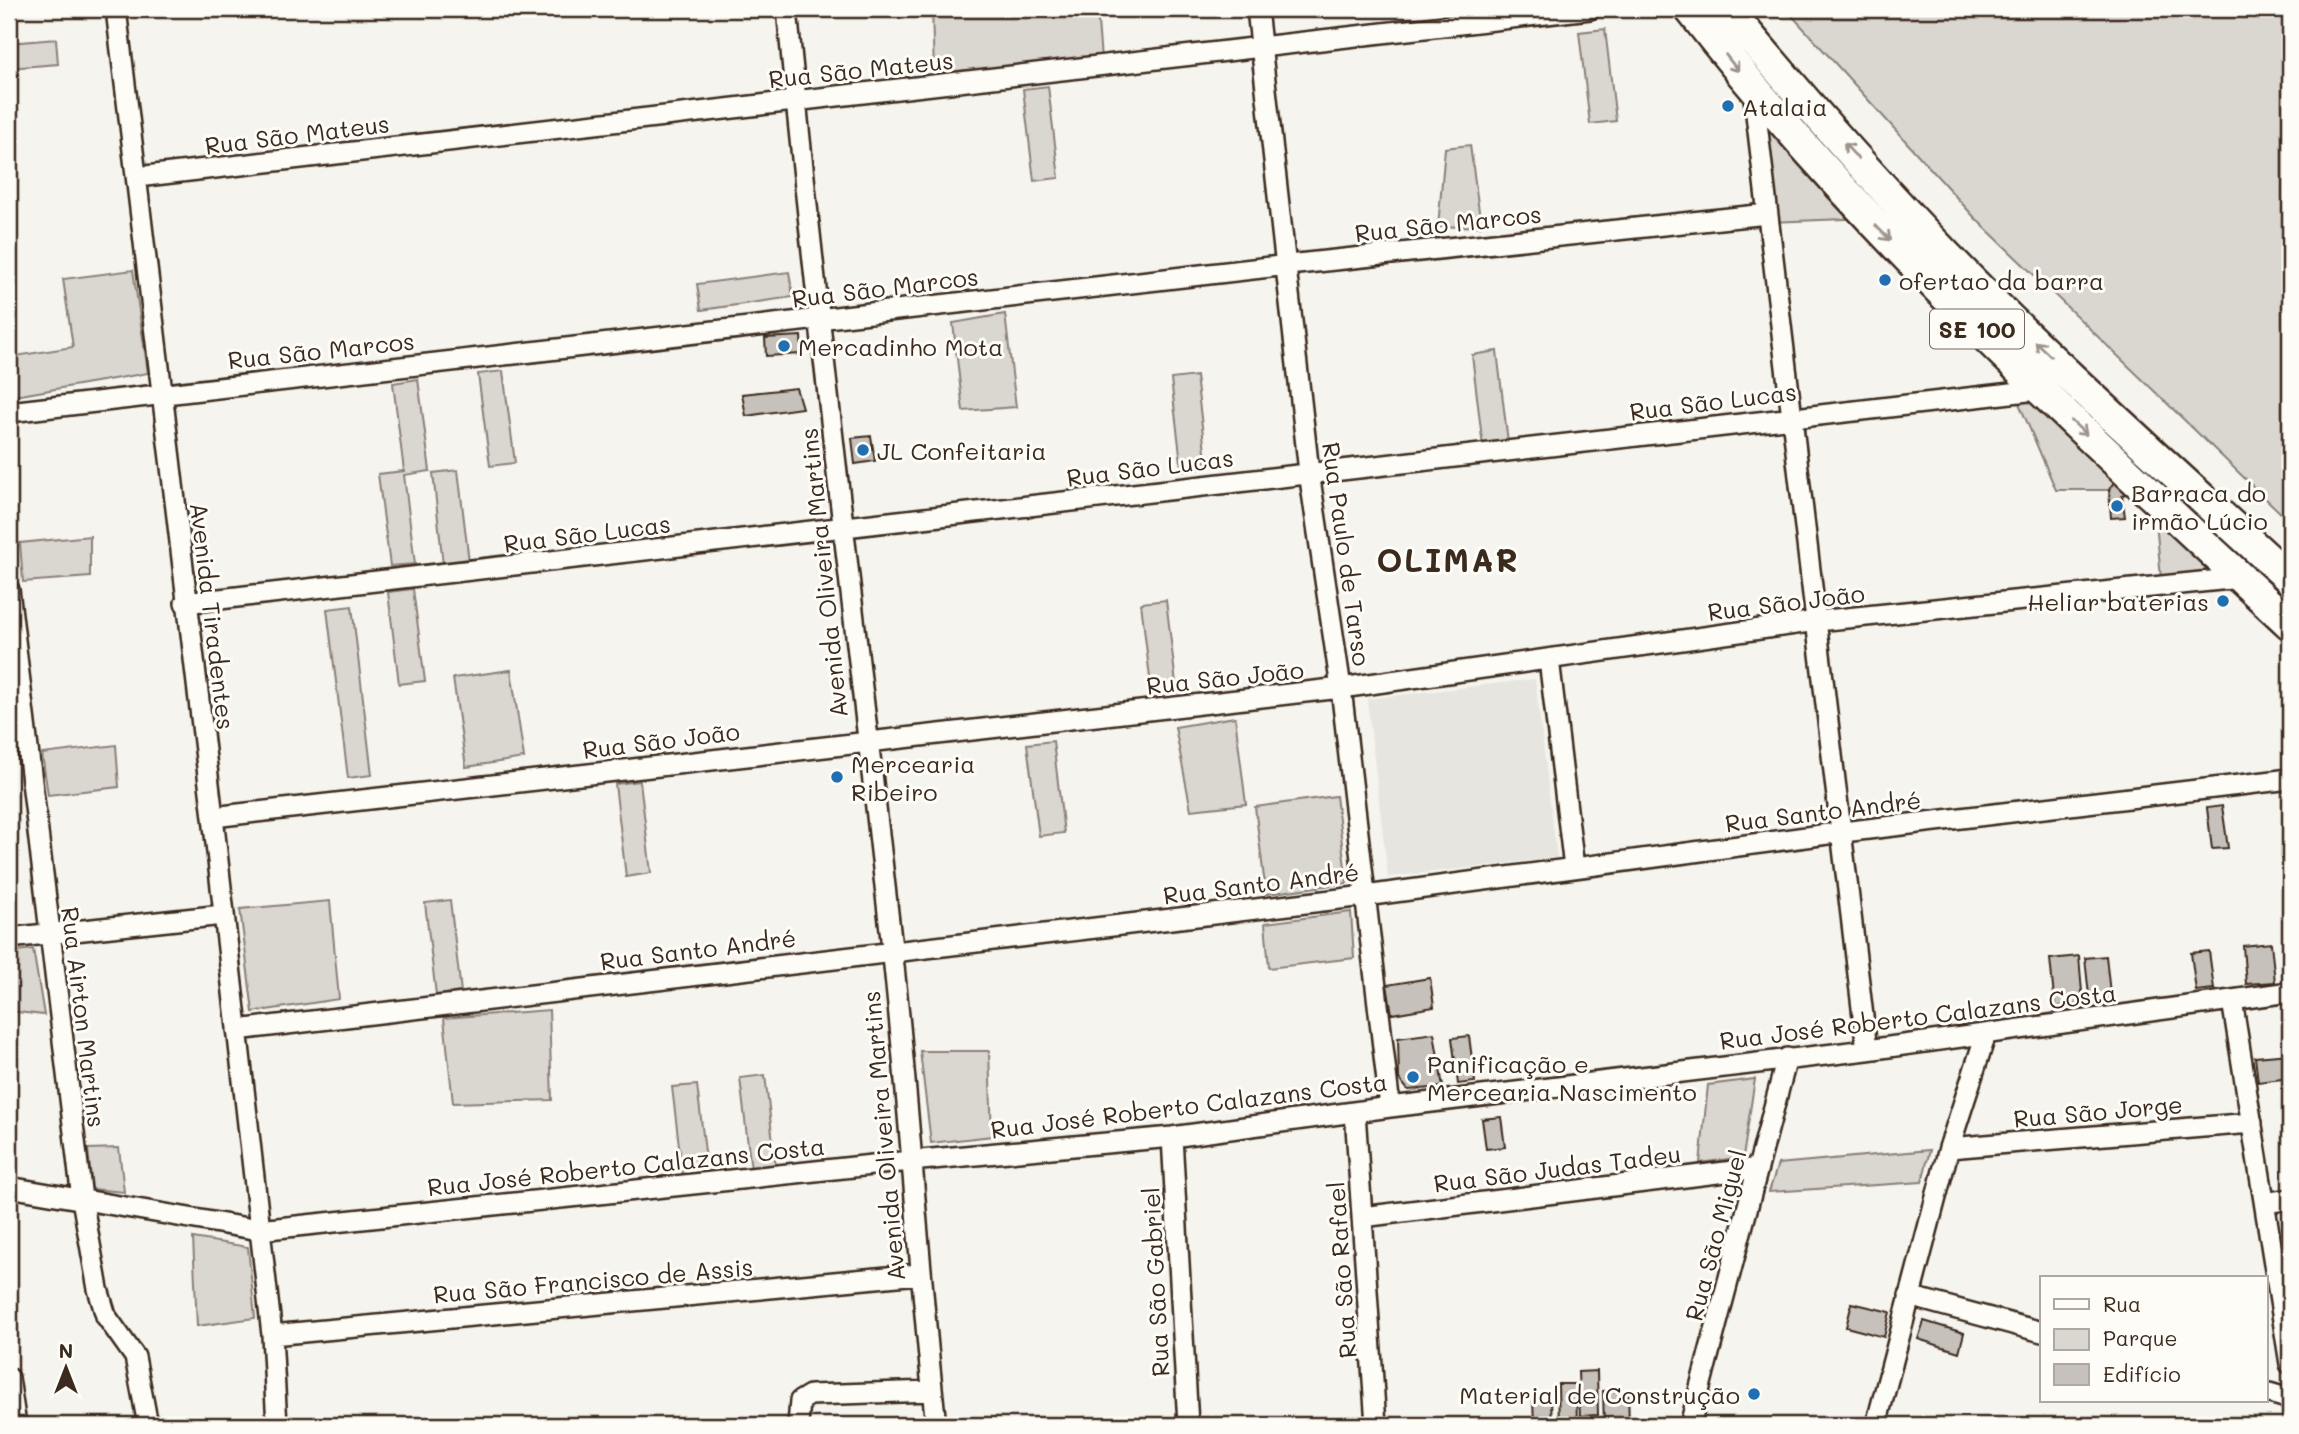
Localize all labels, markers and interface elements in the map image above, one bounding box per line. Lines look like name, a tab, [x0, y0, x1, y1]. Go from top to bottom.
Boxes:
street label: Rua São Mateus	[767, 44, 955, 94]
one-way arrow	[1725, 53, 1740, 71]
place label: Atalaia	[1742, 91, 1827, 122]
marker: Atalaia	[1720, 98, 1736, 114]
street label: Rua São Mateus	[203, 107, 391, 161]
one-way arrow	[1842, 143, 1859, 160]
street label: Rua São Marcos	[1353, 198, 1543, 248]
one-way arrow	[1875, 224, 1892, 241]
street label: Rua São Marcos	[790, 260, 980, 314]
place label: ofertao da barra	[1899, 265, 2104, 296]
marker: ofertao da barra	[1877, 272, 1893, 288]
road number: SE 100	[1930, 310, 2024, 348]
street label: Rua São Marcos	[226, 325, 416, 375]
place label: Mercadinho Mota	[798, 331, 1003, 362]
marker: Mercadinho Mota	[776, 338, 792, 354]
one-way arrow	[2035, 341, 2052, 358]
street label: Rua São Lucas	[1628, 375, 1798, 427]
one-way arrow	[2070, 420, 2087, 437]
street label: Avenida Oliveira Martins	[792, 427, 854, 719]
place label: JL Confeitaria	[877, 435, 1047, 466]
street label: Rua Paulo de Tarso	[1316, 440, 1378, 668]
street label: Rua São Lucas	[1065, 441, 1235, 493]
marker: JL Confeitaria	[855, 442, 871, 458]
place label: Barraca do irmão Lúcio	[2131, 477, 2268, 536]
marker: Barraca do irmão Lúcio	[2109, 498, 2125, 514]
street label: Avenida Tiradentes	[184, 501, 242, 731]
street label: Rua São Lucas	[502, 507, 672, 559]
district label: OLIMAR	[1376, 538, 1520, 580]
street label: Rua São João	[1706, 577, 1866, 627]
place label: Heliar baterias	[2027, 586, 2209, 617]
marker: Heliar baterias	[2215, 593, 2231, 609]
street label: Rua São João	[1145, 653, 1305, 701]
street label: Rua São João	[581, 715, 741, 765]
place label: Mercearia Ribeiro	[851, 748, 975, 807]
marker: Mercearia Ribeiro	[829, 769, 845, 785]
street label: Rua Santo André	[1723, 784, 1923, 838]
street label: Rua Santo André	[1161, 856, 1361, 910]
street label: Rua Airton Martins	[55, 905, 113, 1129]
street label: Rua Santo André	[598, 922, 798, 976]
street label: Rua José Roberto Calazans Costa	[1718, 976, 2118, 1056]
street label: Avenida Oliveira Martins	[855, 990, 911, 1282]
place label: Panificação e Mercearia Nascimento	[1427, 1048, 1697, 1107]
street label: Rua José Roberto Calazans Costa	[989, 1065, 1389, 1145]
marker: Panificação e Mercearia Nascimento	[1405, 1069, 1421, 1085]
street label: Rua São Jorge	[2012, 1088, 2184, 1134]
street label: Rua José Roberto Calazans Costa	[426, 1130, 826, 1202]
street label: Rua São Judas Tadeu	[1432, 1137, 1682, 1199]
street label: Rua São Miguel	[1677, 1146, 1753, 1324]
street label: Rua São Rafael	[1319, 1181, 1363, 1359]
street label: Rua São Gabriel	[1135, 1186, 1175, 1378]
street label: Rua São Francisco de Assis	[432, 1251, 754, 1309]
legend	[2040, 1276, 2268, 1402]
text: Rua	[2103, 1290, 2141, 1317]
text: Parque	[2103, 1324, 2177, 1351]
north arrow	[32, 1332, 102, 1402]
text: N	[59, 1338, 73, 1363]
text: Edifício	[2103, 1360, 2181, 1387]
place label: Material de Construção	[1459, 1379, 1740, 1410]
marker: Material de Construção	[1746, 1386, 1762, 1402]

